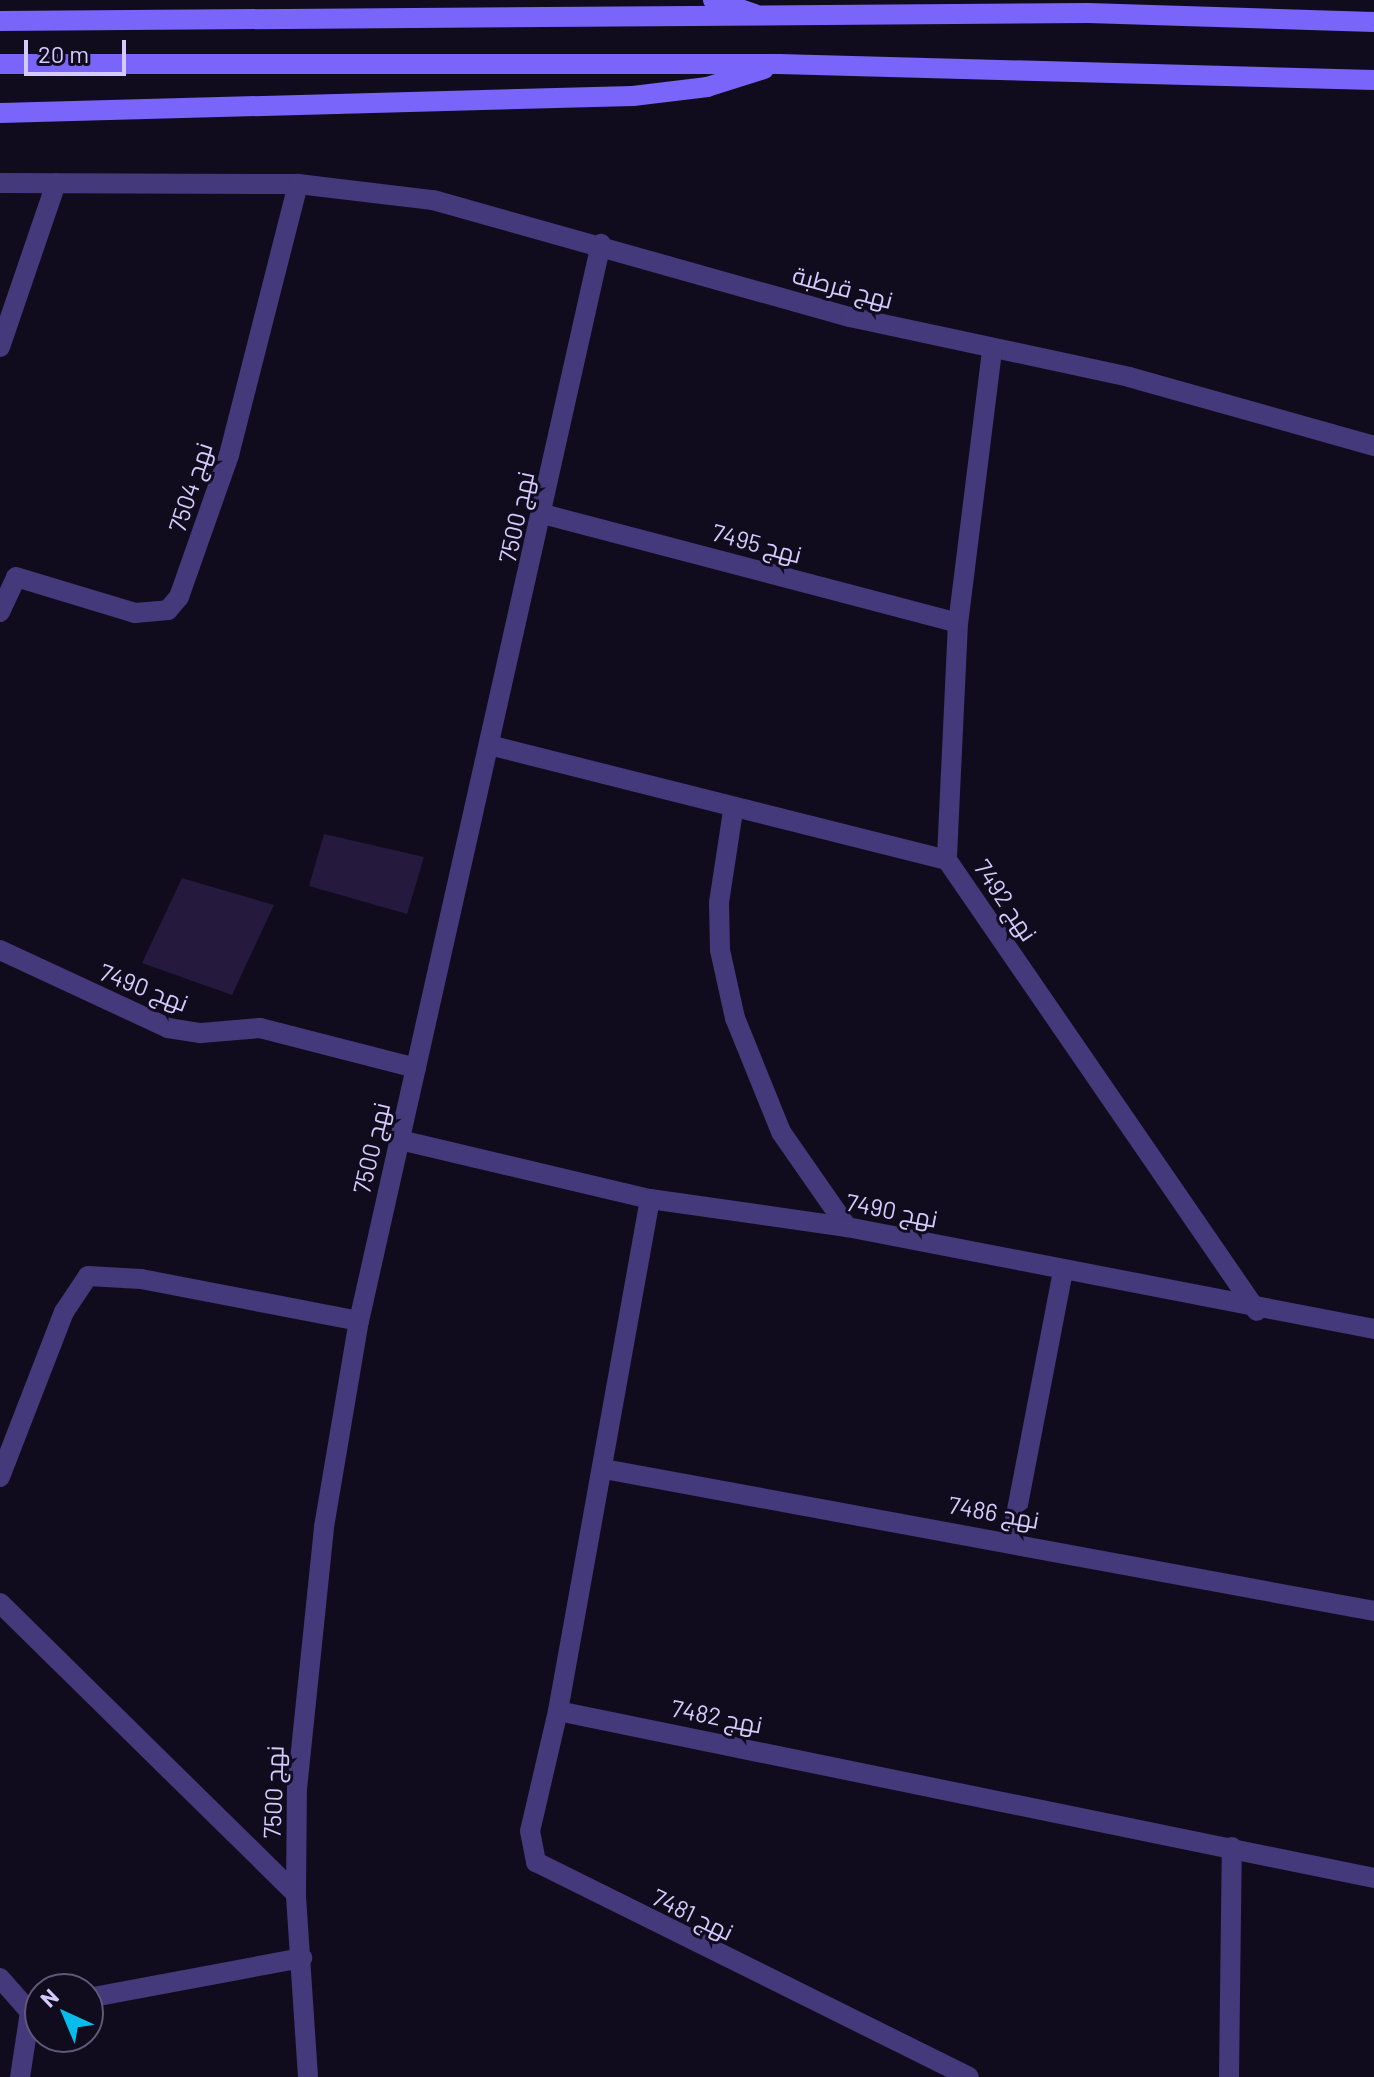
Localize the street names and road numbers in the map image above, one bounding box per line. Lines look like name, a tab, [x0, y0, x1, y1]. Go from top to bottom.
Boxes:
street label: نهج قرطبة	[790, 260, 896, 314]
street label: نهج 7504	[162, 439, 218, 535]
street label: نهج 7500	[492, 469, 540, 565]
street label: نهج 7495	[709, 517, 805, 569]
street label: نهج 7492	[968, 854, 1044, 946]
street label: نهج 7490	[96, 957, 192, 1017]
street label: نهج 7500	[347, 1099, 395, 1197]
street label: نهج 7490	[844, 1187, 940, 1233]
street label: نهج 7486	[946, 1490, 1042, 1534]
street label: نهج 7482	[669, 1693, 765, 1739]
street label: نهج 7500	[257, 1745, 289, 1839]
street label: نهج 7481	[648, 1882, 738, 1946]

